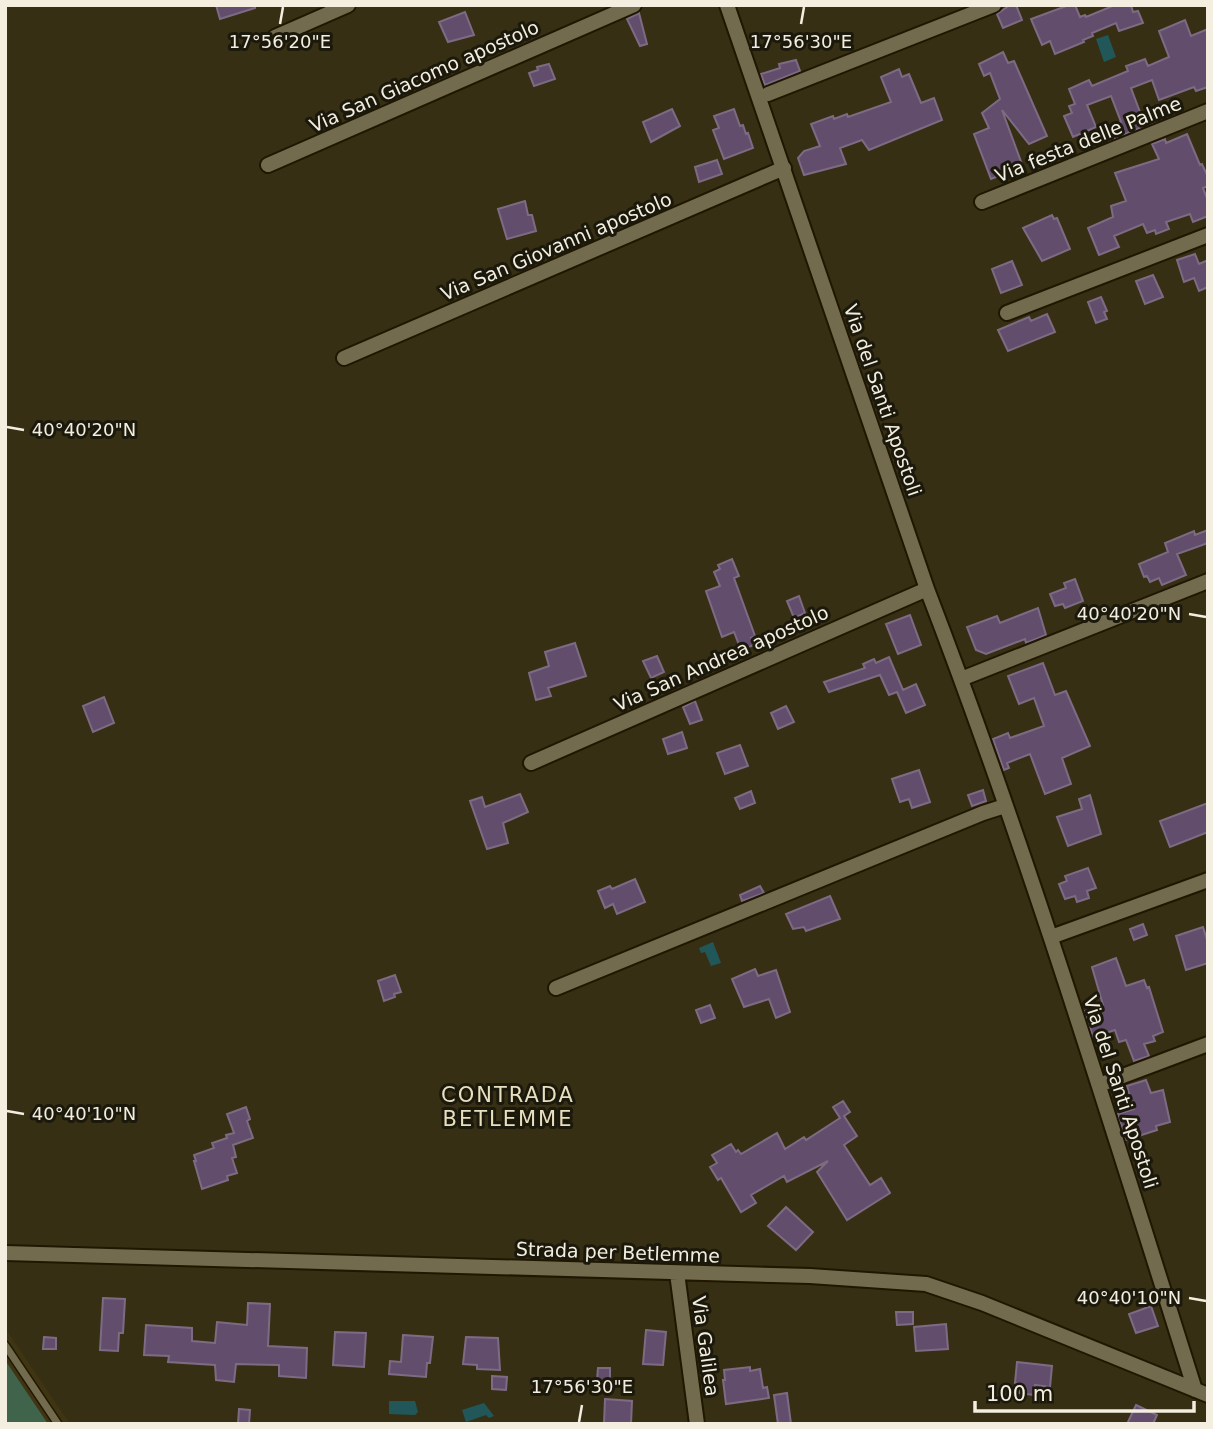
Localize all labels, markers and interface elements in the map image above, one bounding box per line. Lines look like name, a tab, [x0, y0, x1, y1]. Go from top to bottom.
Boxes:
street label: Via San Giacomo apostolo	[306, 15, 542, 137]
text: 17°56'20"E	[229, 31, 331, 52]
text: 17°56'30"E	[750, 31, 852, 52]
street label: Via festa delle Palme	[992, 92, 1184, 186]
street label: Via San Giovanni apostolo	[437, 187, 675, 305]
street label: Via del Santi Apostoli	[840, 301, 926, 499]
text: 40°40'20"N	[32, 419, 136, 440]
street label: Via San Andrea apostolo	[610, 601, 832, 715]
text: 40°40'20"N	[1077, 603, 1181, 624]
street label: Via del Santi Apostoli	[1079, 993, 1163, 1191]
district label: CONTRADA BETLEMME	[441, 1083, 575, 1131]
text: 40°40'10"N	[32, 1103, 136, 1124]
street label: Strada per Betlemme	[516, 1237, 720, 1267]
text: 40°40'10"N	[1077, 1287, 1181, 1308]
street label: Via Galilea	[688, 1294, 724, 1398]
scale bar	[975, 1370, 1194, 1414]
text: 17°56'30"E	[531, 1376, 633, 1397]
text: 100 m	[986, 1382, 1053, 1406]

